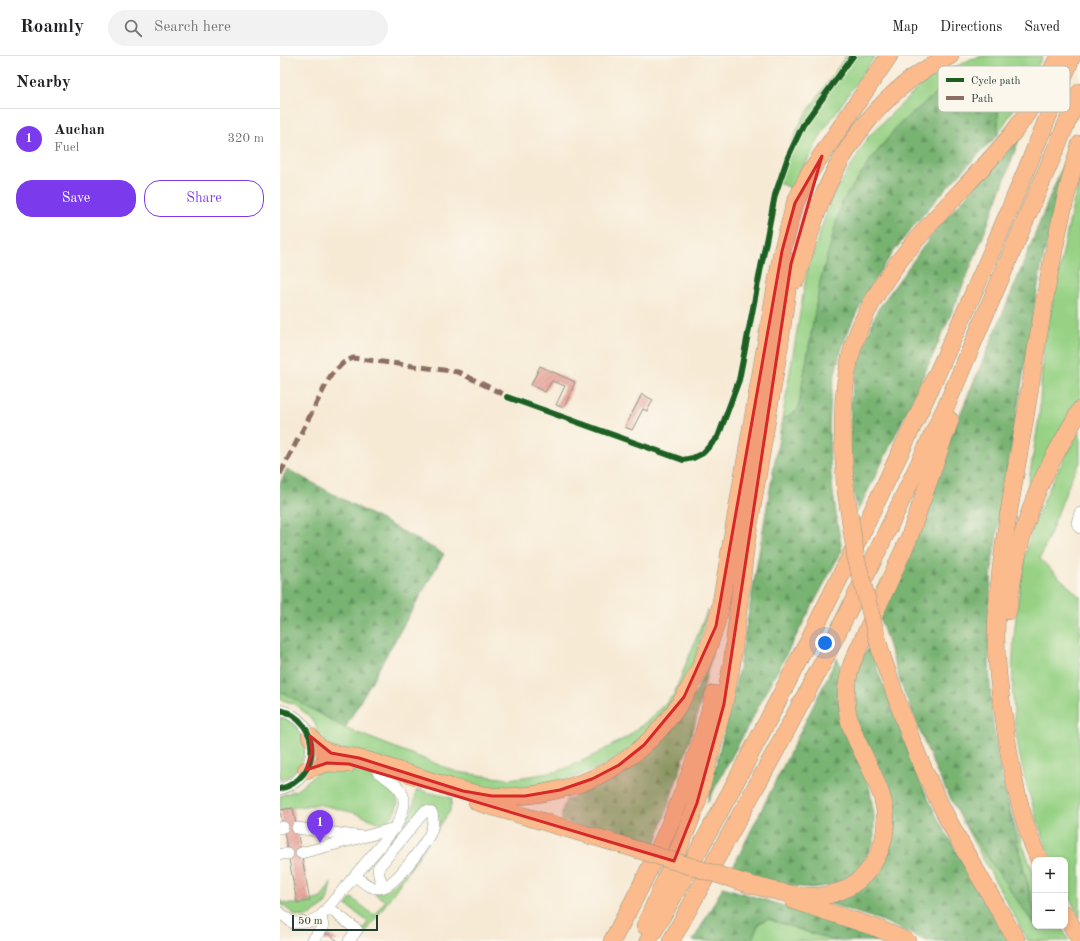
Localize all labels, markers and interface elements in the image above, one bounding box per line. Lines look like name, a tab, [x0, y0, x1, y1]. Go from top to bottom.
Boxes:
search box	[108, 10, 388, 46]
icon: search	[122, 17, 144, 39]
text: Roamly	[20, 18, 84, 37]
text: Search here	[154, 20, 231, 35]
text: Map	[892, 20, 918, 34]
text: Directions	[940, 20, 1002, 34]
text: Saved	[1024, 20, 1060, 34]
legend	[938, 66, 1070, 112]
text: Nearby	[16, 74, 71, 91]
text: Cycle path	[971, 76, 1021, 87]
text: Path	[971, 94, 993, 105]
text: Auchan	[54, 123, 105, 138]
text: 1	[25, 132, 33, 145]
text: 320 m	[227, 132, 264, 145]
text: Fuel	[54, 141, 79, 154]
button: Save	[16, 180, 136, 217]
button: Share	[144, 180, 264, 217]
your location	[815, 633, 835, 653]
pin: 1	[307, 810, 333, 843]
map controls	[1032, 857, 1068, 929]
button: +	[1032, 857, 1068, 893]
button: −	[1032, 893, 1068, 929]
scale bar	[292, 913, 378, 932]
text: 50 m	[298, 916, 323, 927]

